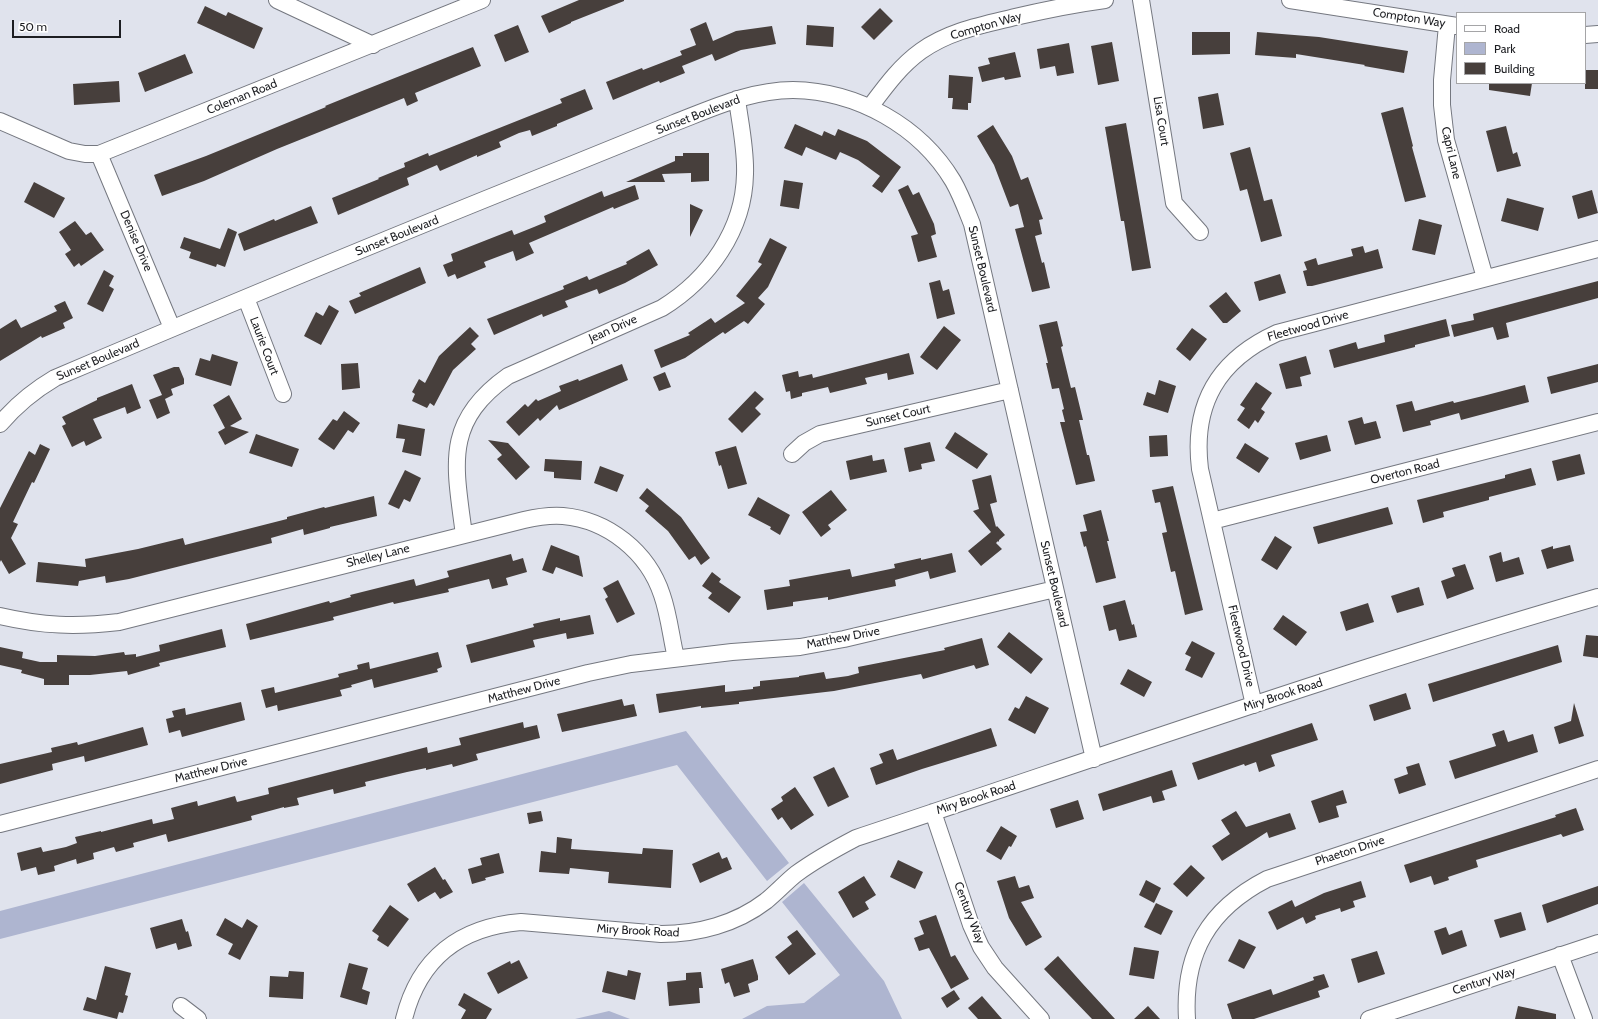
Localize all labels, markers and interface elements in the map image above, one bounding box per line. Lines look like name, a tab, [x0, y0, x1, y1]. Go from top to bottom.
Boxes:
street label: Compton Way	[1372, 5, 1446, 31]
street label: Compton Way	[949, 9, 1023, 43]
scale bar	[14, 12, 123, 38]
legend	[1456, 12, 1586, 84]
text: 50 m	[19, 19, 47, 34]
text: Road	[1494, 21, 1520, 36]
text: Park	[1494, 41, 1516, 56]
text: Building	[1494, 61, 1535, 76]
street label: Coleman Road	[205, 76, 279, 118]
street label: Sunset Boulevard	[654, 92, 742, 138]
street label: Lisa Court	[1150, 95, 1172, 147]
street label: Capri Lane	[1438, 125, 1464, 181]
street label: Denise Drive	[117, 208, 155, 274]
street label: Sunset Boulevard	[353, 213, 441, 259]
street label: Sunset Boulevard	[965, 224, 999, 314]
street label: Fleetwood Drive	[1266, 308, 1350, 344]
street label: Jean Drive	[587, 312, 639, 346]
street label: Laurie Court	[246, 315, 282, 377]
street label: Sunset Boulevard	[54, 336, 142, 384]
street label: Sunset Court	[864, 402, 932, 430]
street label: Overton Road	[1369, 456, 1441, 488]
street label: Sunset Boulevard	[1037, 539, 1071, 629]
street label: Shelley Lane	[345, 541, 411, 571]
street label: Fleetwood Drive	[1225, 604, 1257, 688]
street label: Matthew Drive	[805, 624, 881, 652]
street label: Matthew Drive	[486, 673, 562, 707]
street label: Miry Brook Road	[1241, 675, 1325, 715]
street label: Matthew Drive	[173, 754, 249, 786]
street label: Miry Brook Road	[934, 778, 1018, 818]
street label: Phaeton Drive	[1313, 833, 1387, 869]
street label: Century Way	[951, 880, 987, 946]
street label: Miry Brook Road	[596, 922, 680, 940]
street label: Century Way	[1451, 964, 1517, 998]

